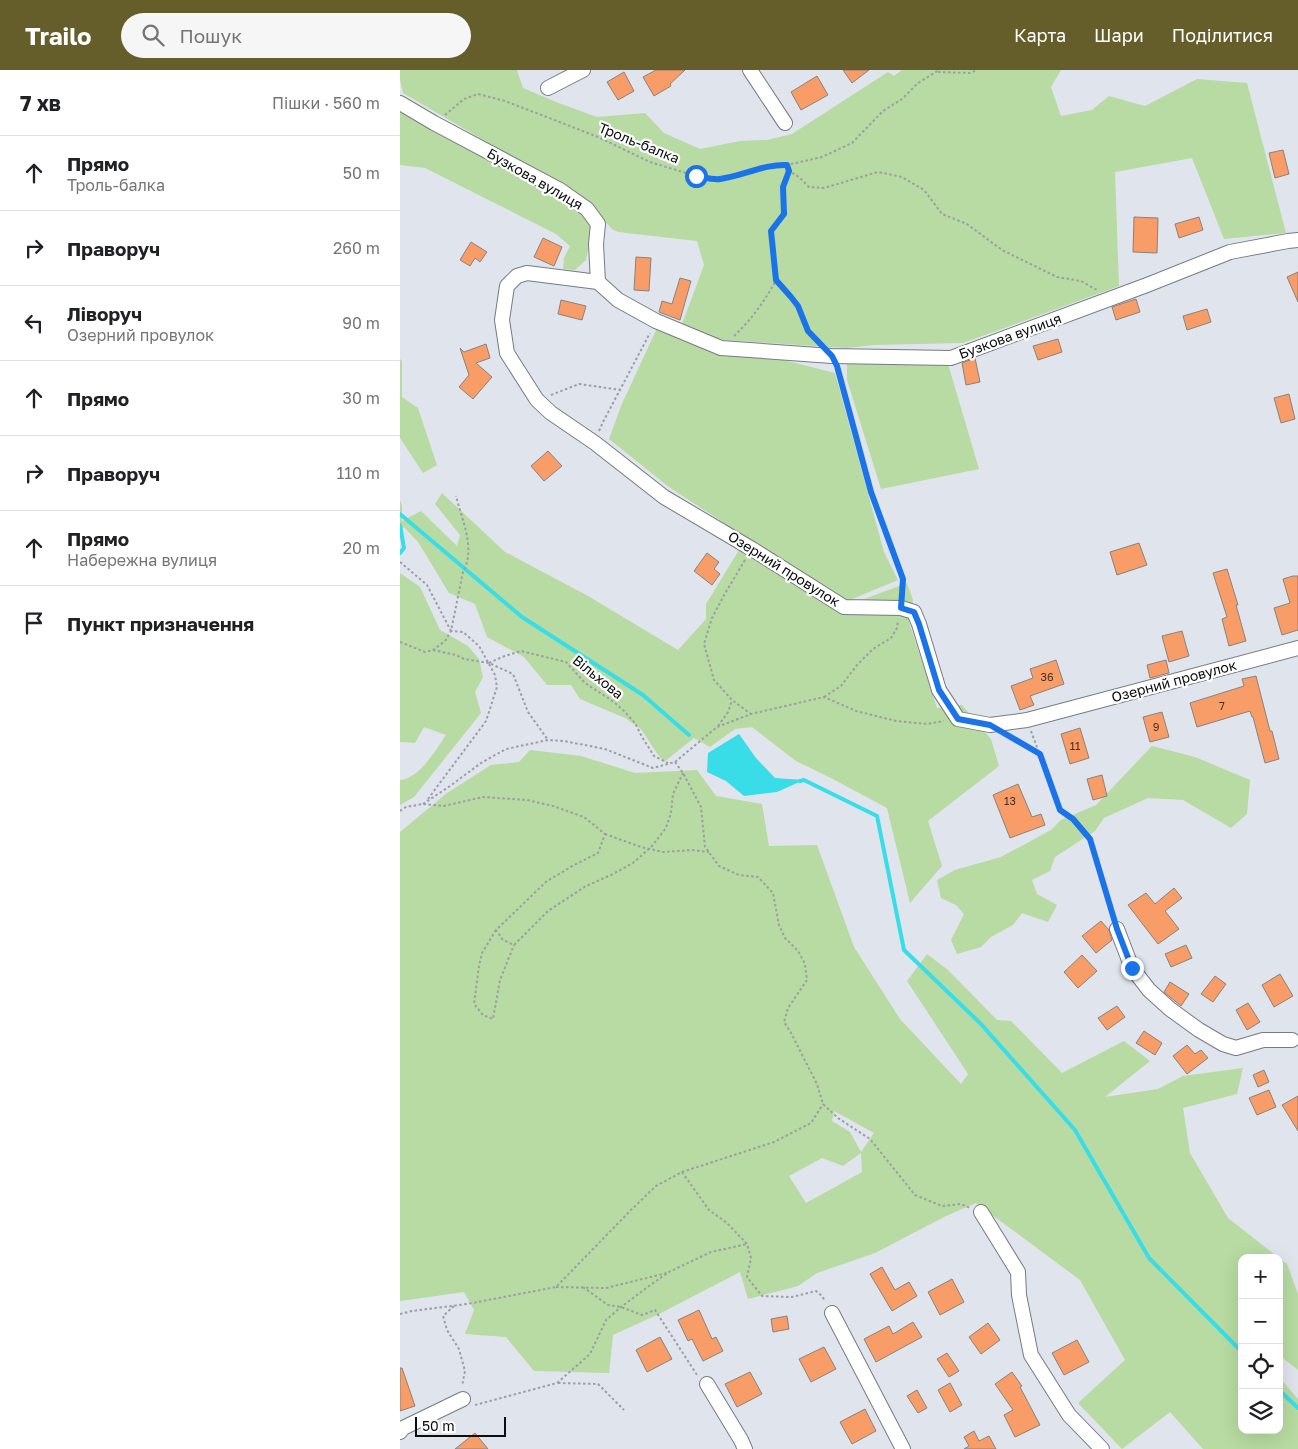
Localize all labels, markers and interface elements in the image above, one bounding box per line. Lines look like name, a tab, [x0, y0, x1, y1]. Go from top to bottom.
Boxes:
search box	[121, 13, 471, 58]
text: Trailo	[25, 21, 91, 50]
icon: search	[139, 21, 167, 49]
text: Пошук	[179, 24, 242, 47]
text: Карта	[1014, 24, 1066, 46]
text: Шари	[1094, 24, 1144, 46]
text: Поділитися	[1172, 24, 1273, 46]
text: 7 хв	[20, 90, 61, 116]
text: Пішки · 560 m	[272, 93, 380, 113]
street label: Троль-балка	[596, 119, 682, 166]
street label: Бузкова вулиця	[484, 144, 586, 213]
text: Прямо	[67, 152, 129, 175]
icon: ahead	[20, 159, 48, 187]
text: 50 m	[343, 163, 380, 183]
route start	[685, 165, 708, 188]
text: Троль-балка	[67, 175, 165, 195]
icon: right	[20, 234, 48, 262]
text: Праворуч	[67, 237, 160, 260]
text: 260 m	[333, 238, 380, 258]
text: Ліворуч	[67, 302, 142, 325]
icon: left	[20, 309, 48, 337]
street label: Бузкова вулиця	[956, 309, 1063, 362]
text: 90 m	[342, 313, 380, 333]
text: Озерний провулок	[67, 325, 214, 345]
icon: ahead	[20, 384, 48, 412]
text: Прямо	[67, 387, 129, 410]
text: 30 m	[343, 388, 380, 408]
icon: right	[20, 459, 48, 487]
text: Праворуч	[67, 462, 160, 485]
text: 110 m	[336, 463, 380, 483]
text: Прямо	[67, 527, 129, 550]
street label: Озерний провулок	[725, 527, 843, 610]
icon: ahead	[20, 534, 48, 562]
text: 20 m	[343, 538, 380, 558]
text: Набережна вулиця	[67, 550, 217, 570]
icon: arrive	[20, 609, 48, 637]
text: Пункт призначення	[67, 612, 254, 635]
street label: Вільхова	[570, 651, 627, 702]
street label: Озерний провулок	[1109, 656, 1238, 705]
house number: 36	[1040, 670, 1054, 683]
house number: 7	[1219, 699, 1225, 712]
house number: 9	[1153, 720, 1159, 733]
house number: 11	[1070, 739, 1080, 752]
house number: 13	[1004, 794, 1016, 807]
route end	[1121, 957, 1144, 980]
map controls	[1238, 1254, 1283, 1434]
button: +	[1238, 1254, 1283, 1299]
button: −	[1238, 1299, 1283, 1344]
button: locate	[1238, 1344, 1283, 1389]
button: layers	[1238, 1389, 1283, 1434]
scale bar	[415, 1414, 506, 1437]
text: 50 m	[422, 1417, 455, 1434]

